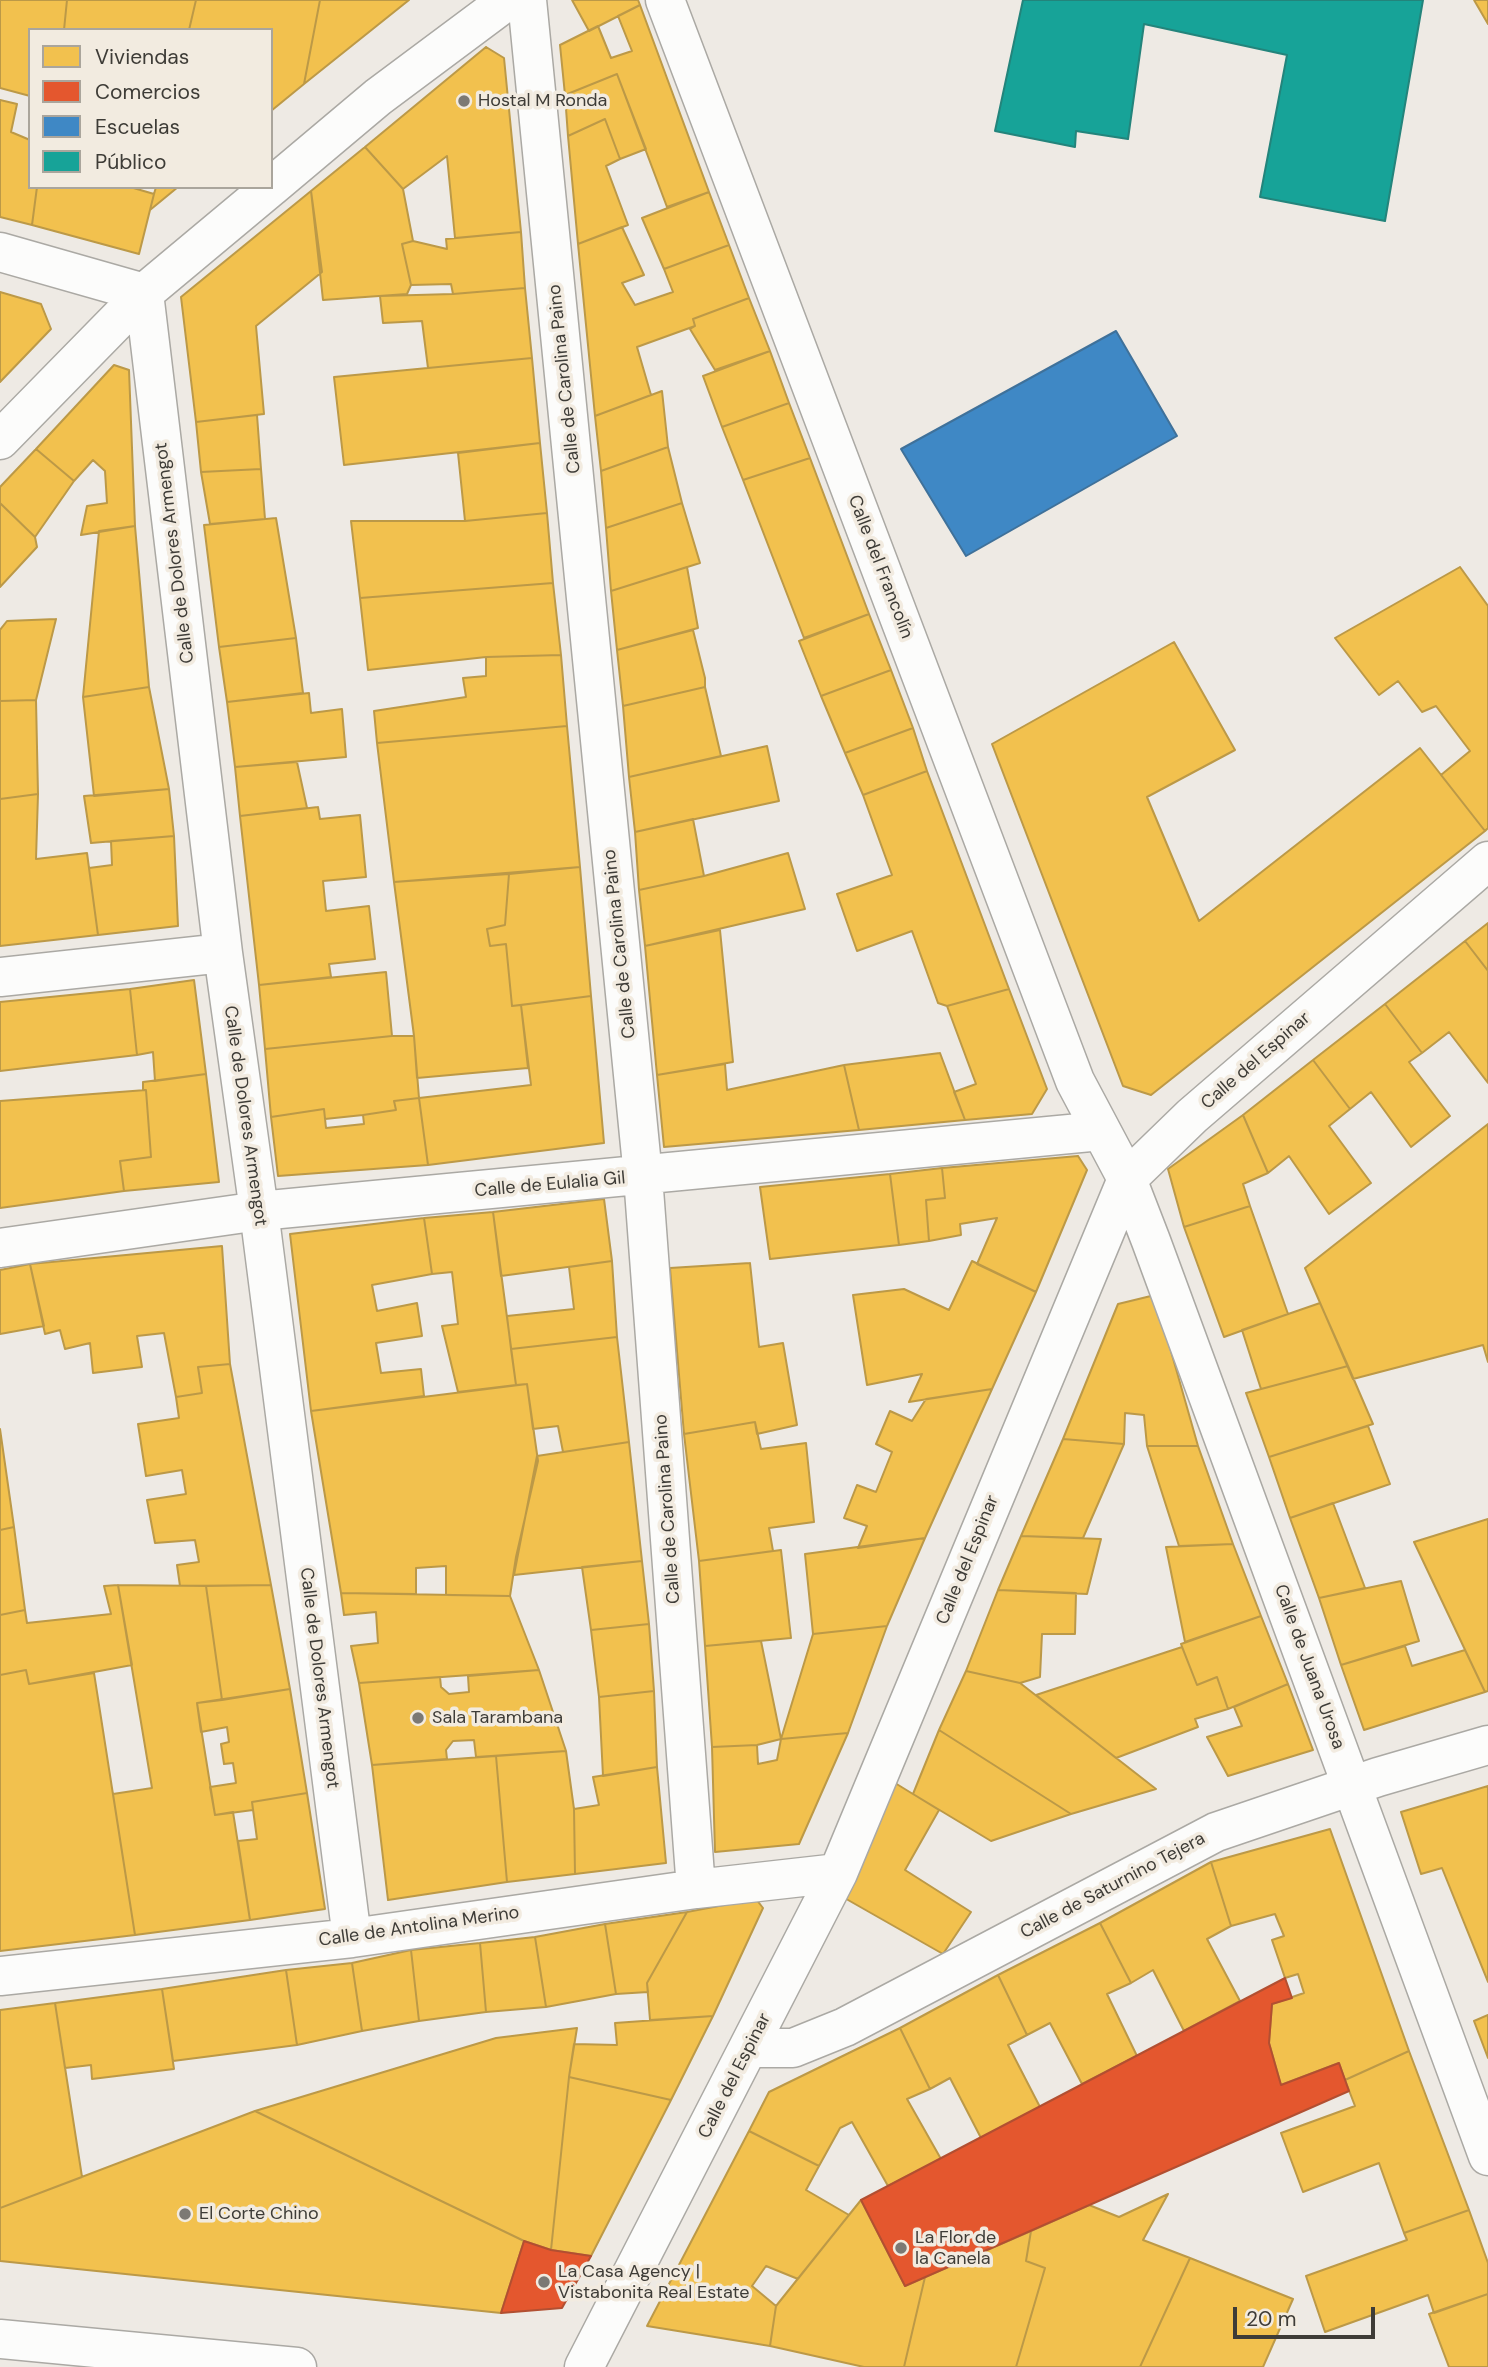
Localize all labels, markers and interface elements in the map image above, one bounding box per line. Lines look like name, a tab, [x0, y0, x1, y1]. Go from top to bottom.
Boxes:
legend	[28, 28, 273, 189]
text: Viviendas	[95, 43, 189, 71]
text: Comercios	[95, 78, 201, 106]
place label: Hostal M Ronda	[478, 90, 607, 112]
marker: Hostal M Ronda	[456, 93, 472, 109]
text: Escuelas	[95, 113, 180, 141]
text: Público	[95, 148, 167, 176]
street label: Calle de Carolina Paino	[544, 283, 586, 475]
street label: Calle de Dolores Armengot	[151, 441, 199, 665]
street label: Calle del Francolín	[843, 492, 917, 642]
street label: Calle de Carolina Paino	[599, 848, 641, 1040]
street label: Calle de Dolores Armengot	[219, 1004, 271, 1228]
street label: Calle del Espinar	[1197, 1008, 1315, 1114]
street label: Calle de Eulalia Gil	[474, 1168, 626, 1202]
street label: Calle de Carolina Paino	[651, 1413, 685, 1605]
street label: Calle del Espinar	[932, 1492, 1004, 1628]
street label: Calle de Dolores Armengot	[295, 1566, 343, 1790]
street label: Calle de Juana Urosa	[1269, 1582, 1349, 1752]
place label: Sala Tarambana	[432, 1707, 563, 1729]
marker: Sala Tarambana	[410, 1710, 426, 1726]
street label: Calle de Saturnino Tejera	[1017, 1828, 1209, 1944]
street label: Calle de Antolina Merino	[317, 1902, 521, 1952]
street label: Calle del Espinar	[694, 2010, 776, 2142]
place label: El Corte Chino	[199, 2203, 319, 2225]
marker: El Corte Chino	[177, 2206, 193, 2222]
place label: La Flor de la Canela	[915, 2227, 996, 2270]
marker: La Flor de la Canela	[893, 2240, 909, 2256]
place label: La Casa Agency | Vistabonita Real Estate	[558, 2261, 749, 2304]
marker: La Casa Agency | Vistabonita Real Estate	[536, 2274, 552, 2290]
scale bar	[1236, 2294, 1378, 2338]
text: 20 m	[1246, 2305, 1297, 2333]

